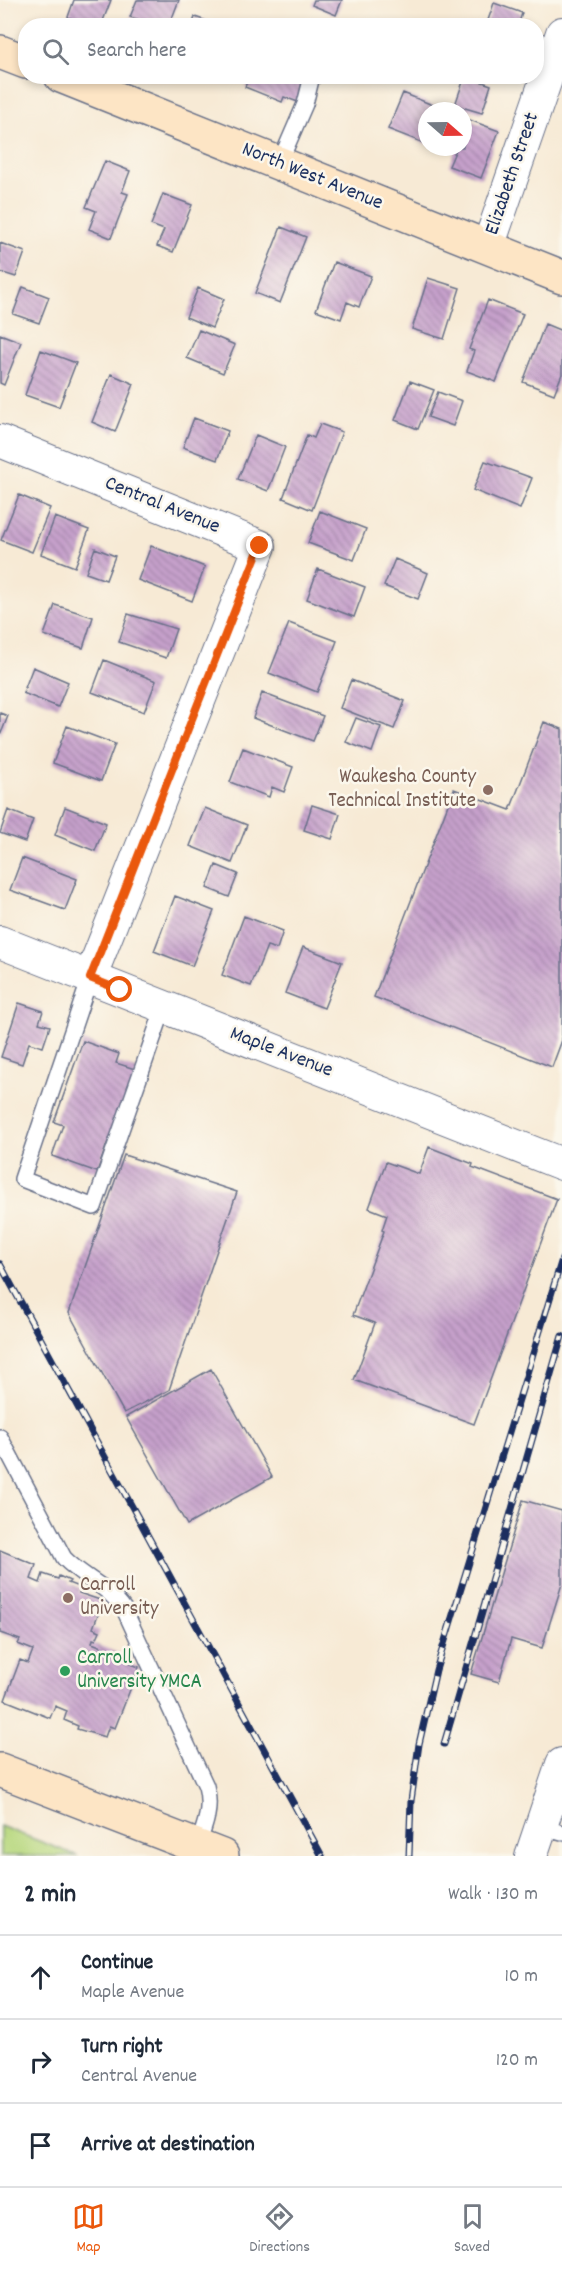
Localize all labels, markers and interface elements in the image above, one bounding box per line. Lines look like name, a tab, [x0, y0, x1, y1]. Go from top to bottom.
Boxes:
search box	[18, 18, 544, 84]
icon: search	[39, 35, 72, 68]
text: Search here	[87, 36, 186, 67]
north arrow	[418, 102, 472, 156]
street label: Elizabeth Street	[478, 108, 548, 239]
street label: North West Avenue	[237, 135, 387, 219]
street label: Central Avenue	[100, 469, 224, 543]
route end	[246, 532, 272, 558]
place label: Waukesha County Technical Institute	[328, 763, 476, 817]
marker: Waukesha County Technical Institute	[481, 783, 495, 797]
route start	[106, 976, 132, 1002]
street label: Maple Avenue	[225, 1020, 337, 1086]
place label: Carroll University	[80, 1571, 159, 1625]
marker: Carroll University	[61, 1591, 75, 1605]
place label: Carroll University YMCA	[77, 1644, 202, 1698]
marker: Carroll University YMCA	[58, 1664, 72, 1678]
text: 2 min	[24, 1877, 76, 1914]
text: Walk · 130 m	[448, 1881, 538, 1909]
text: Continue	[81, 1948, 153, 1979]
icon: ahead	[24, 1961, 57, 1994]
text: 10 m	[504, 1963, 538, 1991]
text: Maple Avenue	[81, 1979, 184, 2007]
text: Turn right	[81, 2032, 163, 2063]
icon: right	[24, 2045, 57, 2078]
text: 120 m	[496, 2047, 538, 2075]
text: Central Avenue	[81, 2063, 197, 2091]
icon: arrive	[24, 2129, 57, 2162]
text: Arrive at destination	[81, 2130, 255, 2161]
tab: Map	[72, 2200, 105, 2259]
tab: Directions	[249, 2200, 310, 2259]
tab: Saved	[454, 2200, 490, 2259]

